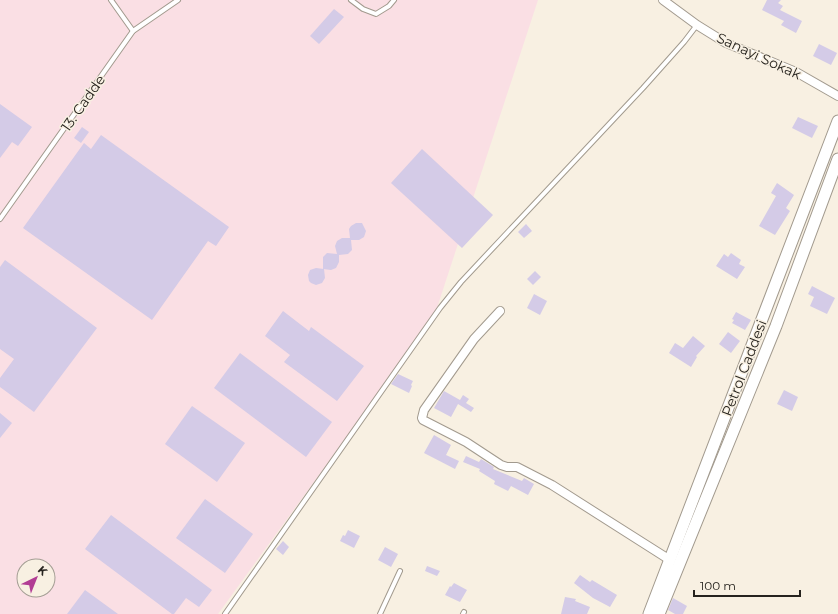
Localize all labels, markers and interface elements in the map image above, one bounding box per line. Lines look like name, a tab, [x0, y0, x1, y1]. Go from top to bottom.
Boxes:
street label: Sanayi Sokak	[714, 28, 805, 84]
street label: 13. Cadde	[57, 71, 109, 135]
street label: Petrol Caddesi	[717, 317, 771, 419]
north arrow	[16, 558, 56, 598]
text: K	[35, 563, 51, 579]
scale bar	[694, 572, 800, 598]
text: 100 m	[700, 578, 736, 593]

